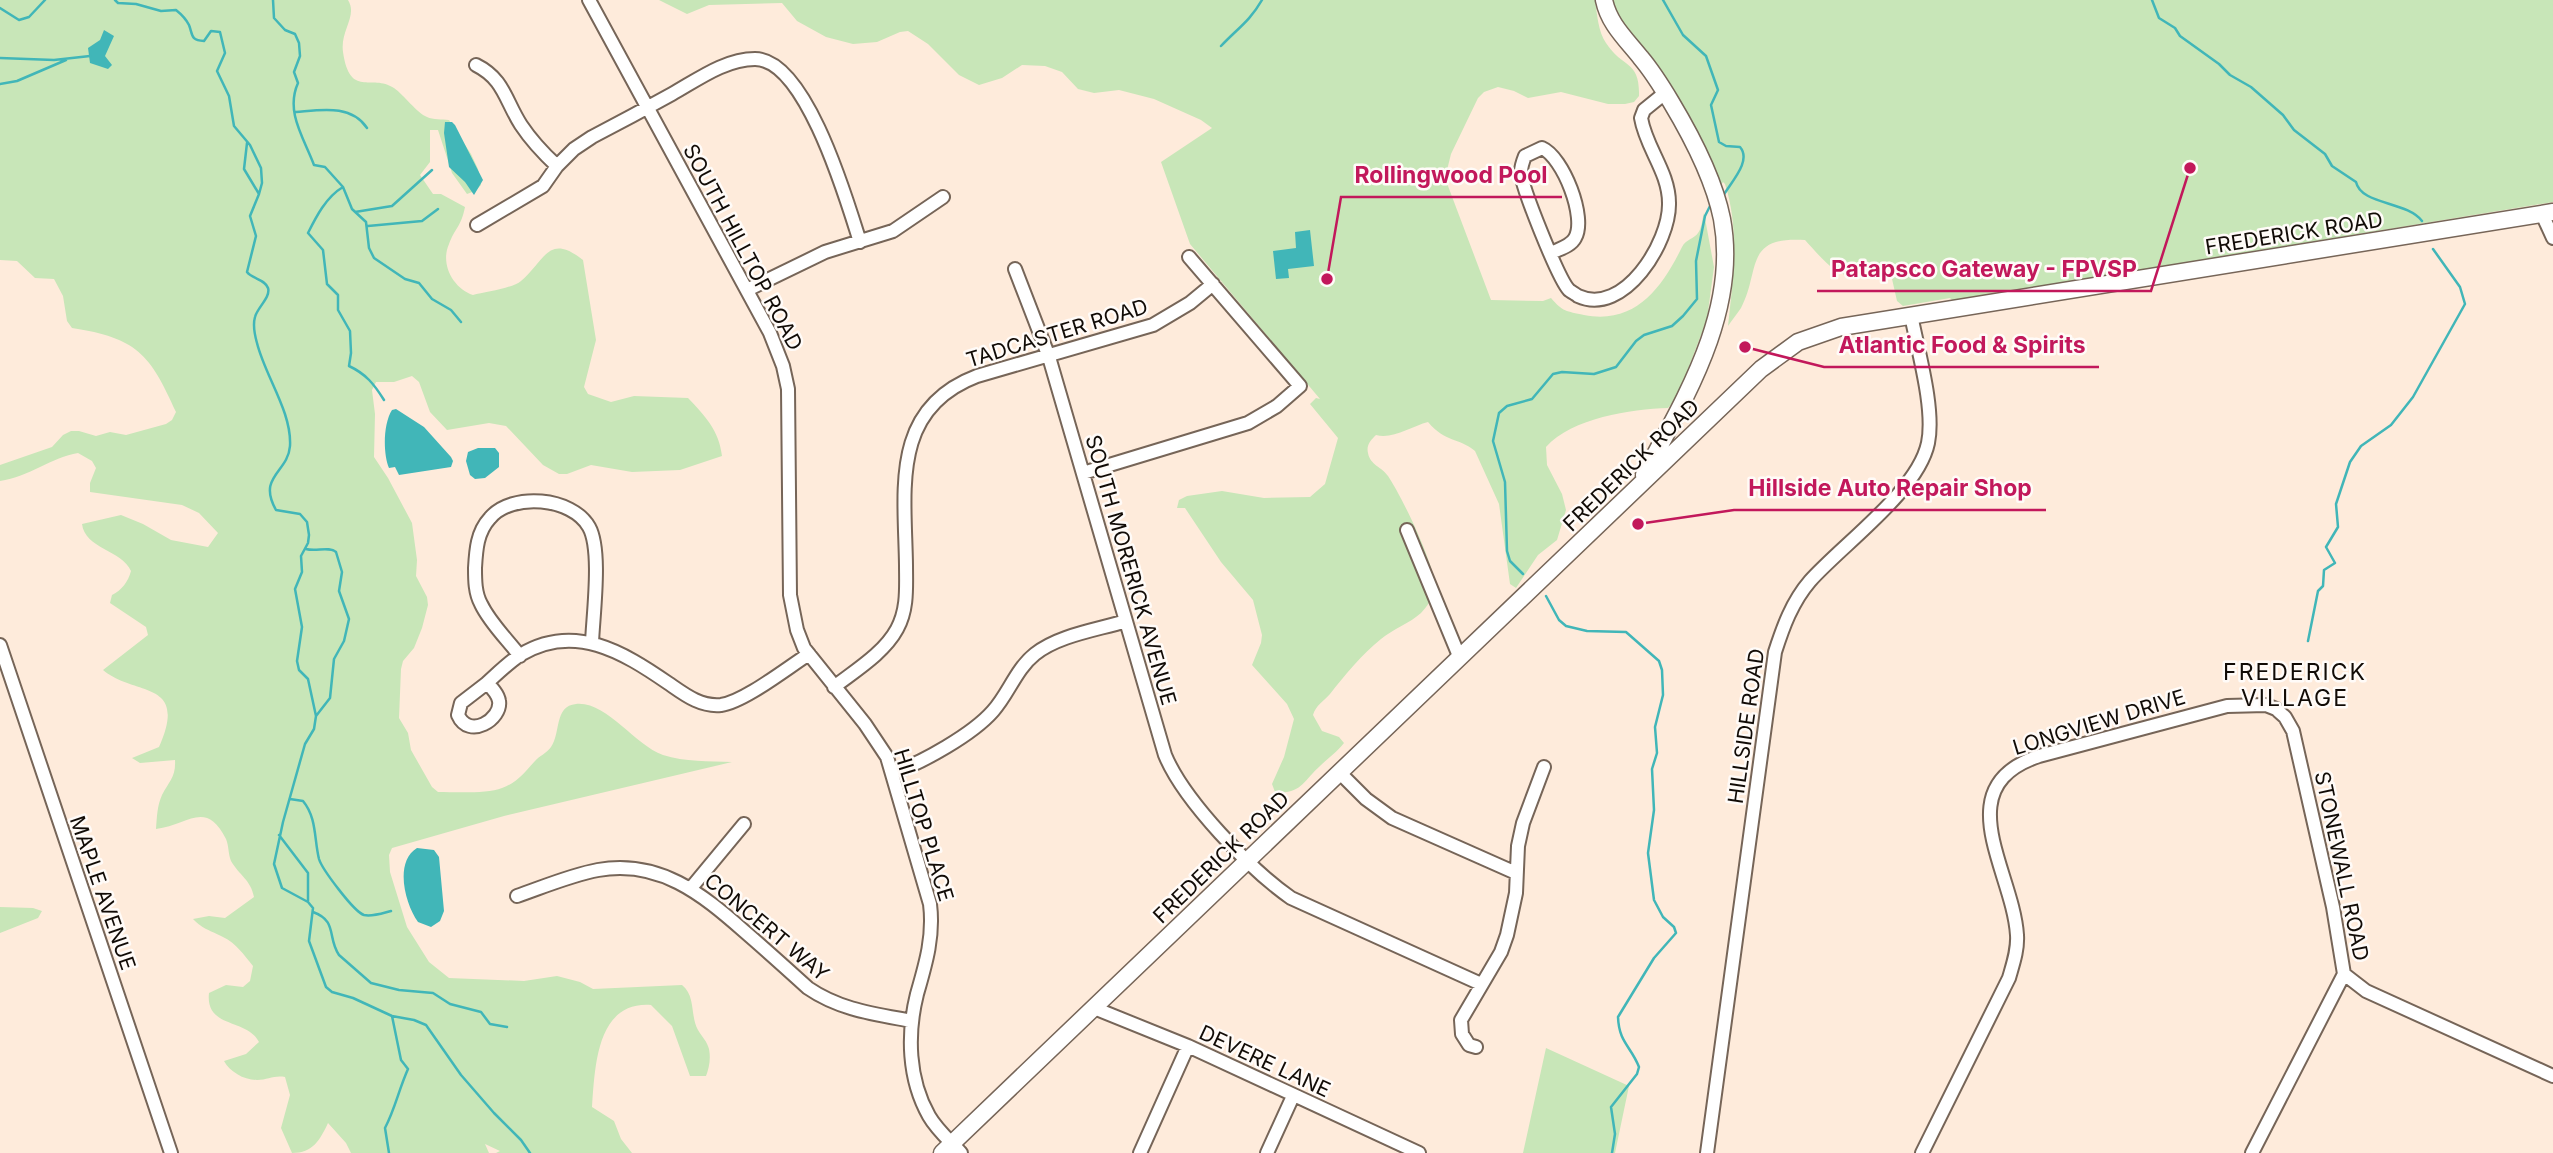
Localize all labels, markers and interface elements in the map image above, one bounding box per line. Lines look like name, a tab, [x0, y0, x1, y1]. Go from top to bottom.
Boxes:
street label: SOUTH HILLTOP ROAD	[678, 140, 808, 354]
callout: Rollingwood Pool	[1341, 153, 1562, 197]
text: Rollingwood Pool	[1354, 161, 1548, 189]
street label: FREDERICK ROAD	[2203, 207, 2385, 259]
callout: Patapsco Gateway - FPVSP	[1817, 247, 2151, 291]
text: Patapsco Gateway - FPVSP	[1831, 255, 2137, 283]
street label: TADCASTER ROAD	[963, 294, 1151, 372]
callout: Atlantic Food & Spirits	[1824, 323, 2099, 367]
text: Atlantic Food & Spirits	[1838, 331, 2086, 359]
street label: FREDERICK ROAD	[1558, 394, 1704, 536]
street label: SOUTH MORERICK AVENUE	[1080, 432, 1182, 708]
callout: Hillside Auto Repair Shop	[1734, 466, 2046, 510]
text: Hillside Auto Repair Shop	[1748, 474, 2032, 502]
street label: HILLSIDE ROAD	[1723, 647, 1769, 805]
district label: FREDERICK VILLAGE	[2223, 658, 2367, 712]
street label: LONGVIEW DRIVE	[2010, 684, 2188, 760]
street label: HILLTOP PLACE	[889, 746, 959, 904]
street label: STONEWALL ROAD	[2310, 769, 2374, 963]
street label: FREDERICK ROAD	[1148, 786, 1294, 928]
street label: MAPLE AVENUE	[65, 813, 141, 973]
street label: CONCERT WAY	[700, 868, 834, 986]
street label: DEVERE LANE	[1195, 1020, 1335, 1102]

